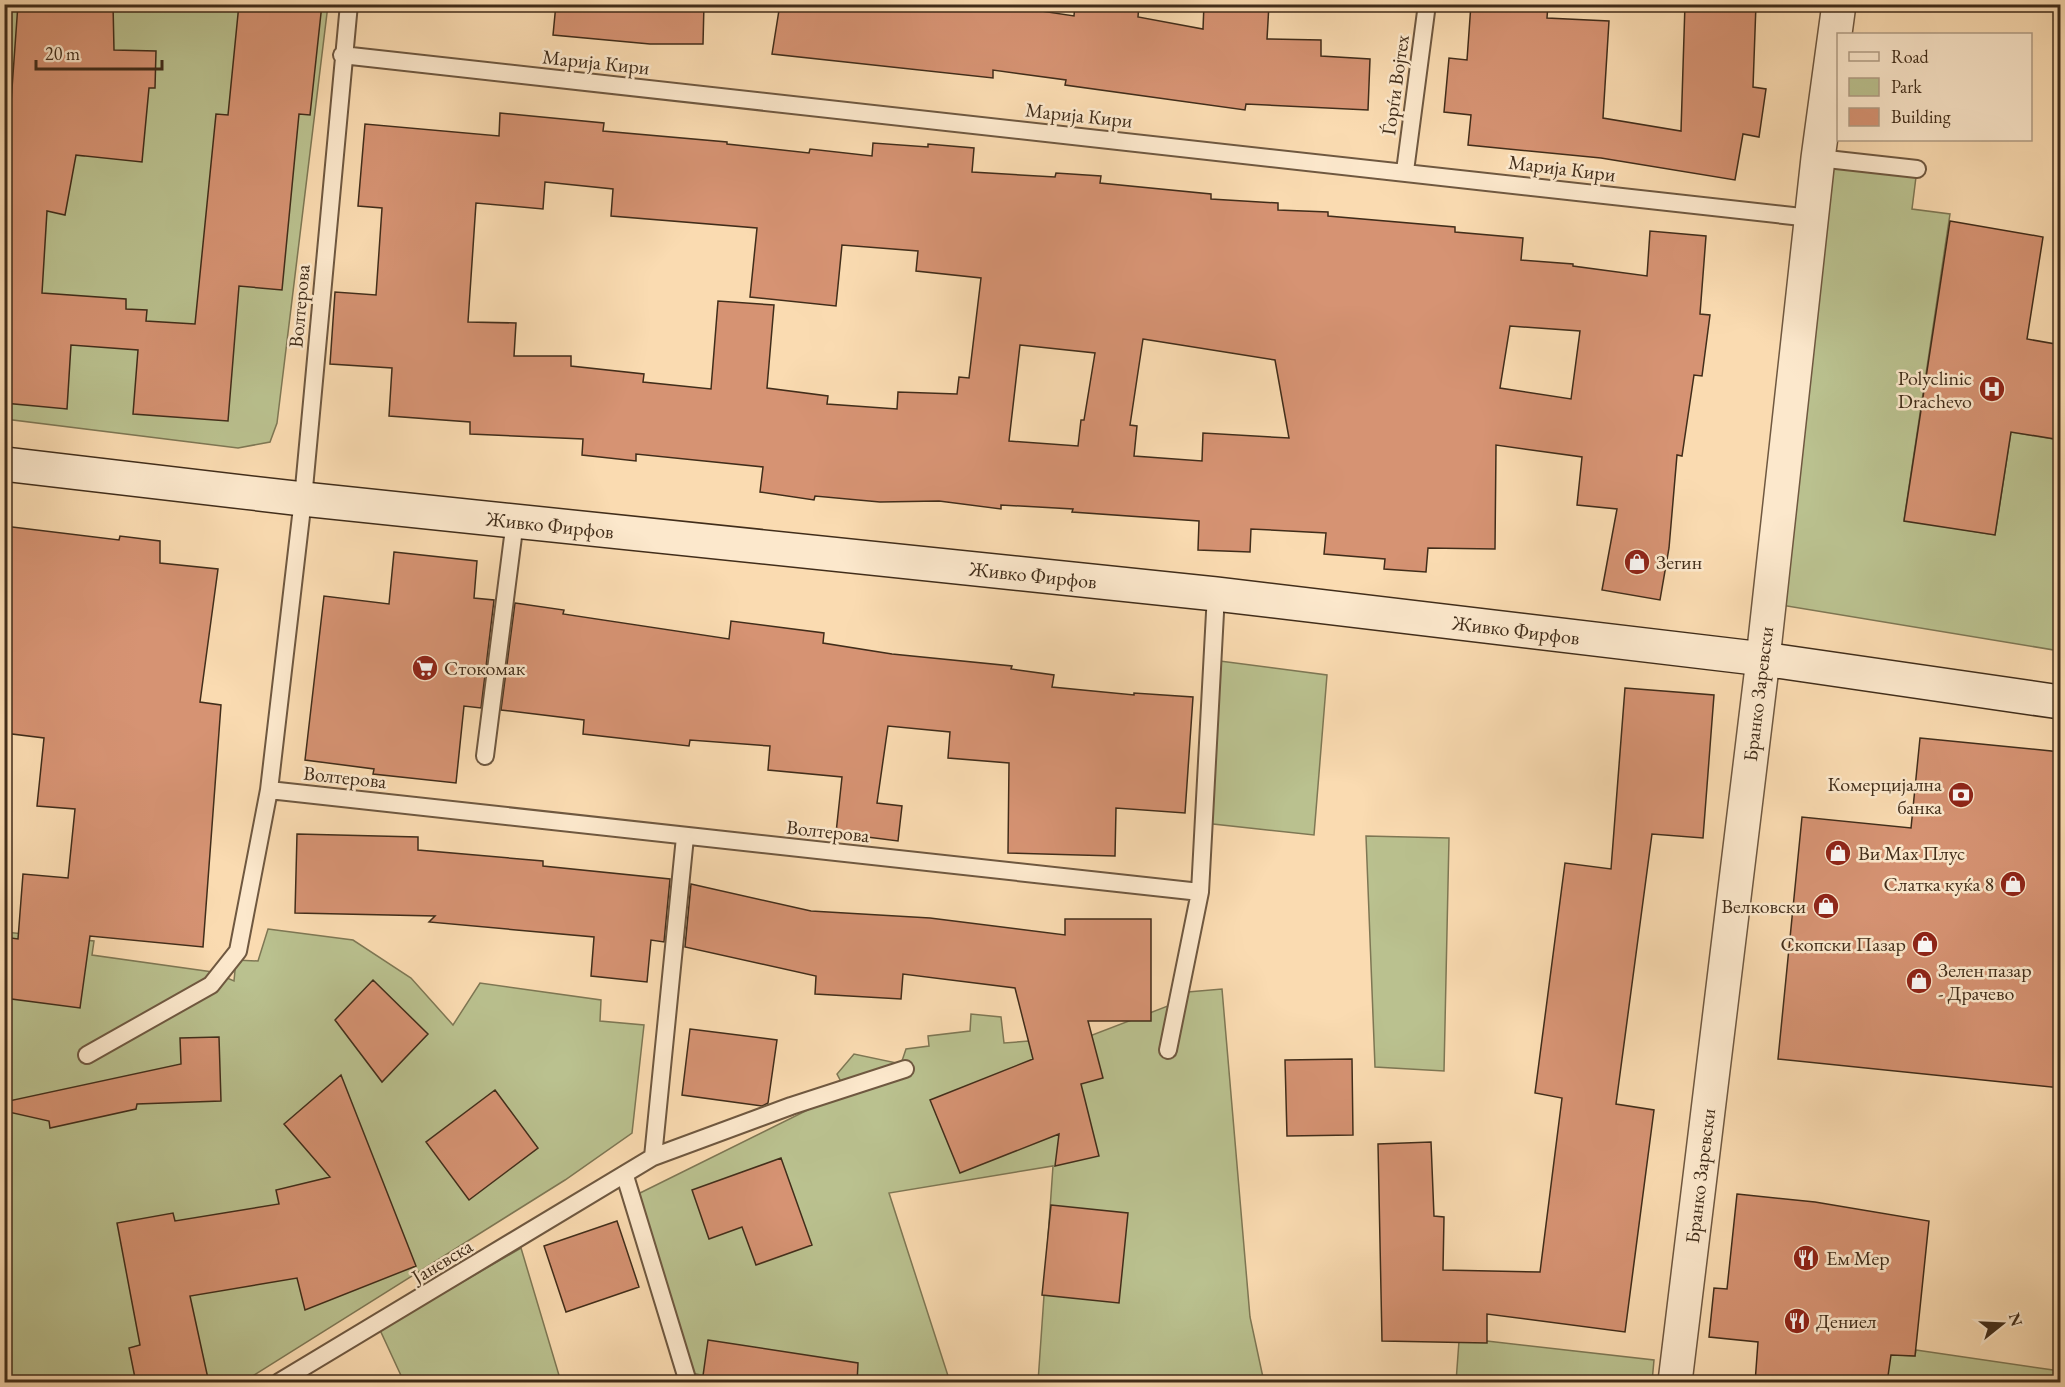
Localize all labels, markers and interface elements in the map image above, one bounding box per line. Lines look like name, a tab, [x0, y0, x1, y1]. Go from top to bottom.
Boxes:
scale bar	[36, 33, 162, 71]
street label: Ѓорѓи Војтех	[1375, 33, 1415, 137]
legend	[1837, 33, 2032, 141]
text: 20 m	[45, 42, 80, 65]
street label: Марија Кири	[541, 43, 651, 81]
text: Road	[1891, 45, 1930, 68]
text: Park	[1891, 75, 1922, 98]
street label: Марија Кири	[1024, 96, 1134, 134]
text: Building	[1891, 105, 1951, 128]
street label: Марија Кири	[1507, 149, 1617, 188]
street label: Волтерова	[282, 263, 316, 349]
place label: Polyclinic Drachevo	[1898, 365, 1972, 414]
hospital icon: Polyclinic Drachevo	[1977, 374, 2007, 404]
street label: Живко Фирфов	[484, 505, 615, 545]
shop icon: Зегин	[1622, 547, 1652, 577]
place label: Зегин	[1656, 549, 1702, 575]
street label: Живко Фирфов	[967, 555, 1098, 595]
street label: Живко Фирфов	[1450, 609, 1581, 651]
street label: Бранко Заревски	[1737, 624, 1779, 763]
supermarket icon: Стокомак	[410, 653, 440, 683]
place label: Стокомак	[444, 655, 526, 681]
street label: Волтерова	[302, 760, 388, 794]
place label: Комерцијална банка	[1827, 771, 1942, 820]
bank icon: Комерцијална банка	[1946, 780, 1976, 810]
street label: Волтерова	[785, 814, 871, 848]
shop icon: Ви Мах Плус	[1823, 838, 1853, 868]
place label: Ви Мах Плус	[1858, 840, 1965, 866]
shop icon: Слатка куќа 8	[1998, 869, 2028, 899]
place label: Слатка куќа 8	[1884, 871, 1994, 897]
shop icon: Велковски	[1811, 891, 1841, 921]
place label: Велковски	[1721, 893, 1806, 919]
shop icon: Скопски Пазар	[1910, 929, 1940, 959]
place label: Скопски Пазар	[1780, 931, 1906, 957]
place label: Зелен пазар - Драчево	[1938, 957, 2032, 1006]
shop icon: Зелен пазар - Драчево	[1904, 966, 1934, 996]
street label: Бранко Заревски	[1679, 1106, 1721, 1245]
street label: Јаневска	[405, 1233, 477, 1290]
restaurant icon: Ем Мер	[1791, 1243, 1821, 1273]
place label: Ем Мер	[1826, 1245, 1890, 1271]
north arrow	[1972, 1294, 2032, 1354]
restaurant icon: Дениел	[1782, 1306, 1812, 1336]
place label: Дениел	[1816, 1308, 1877, 1334]
text: N	[2004, 1310, 2028, 1329]

